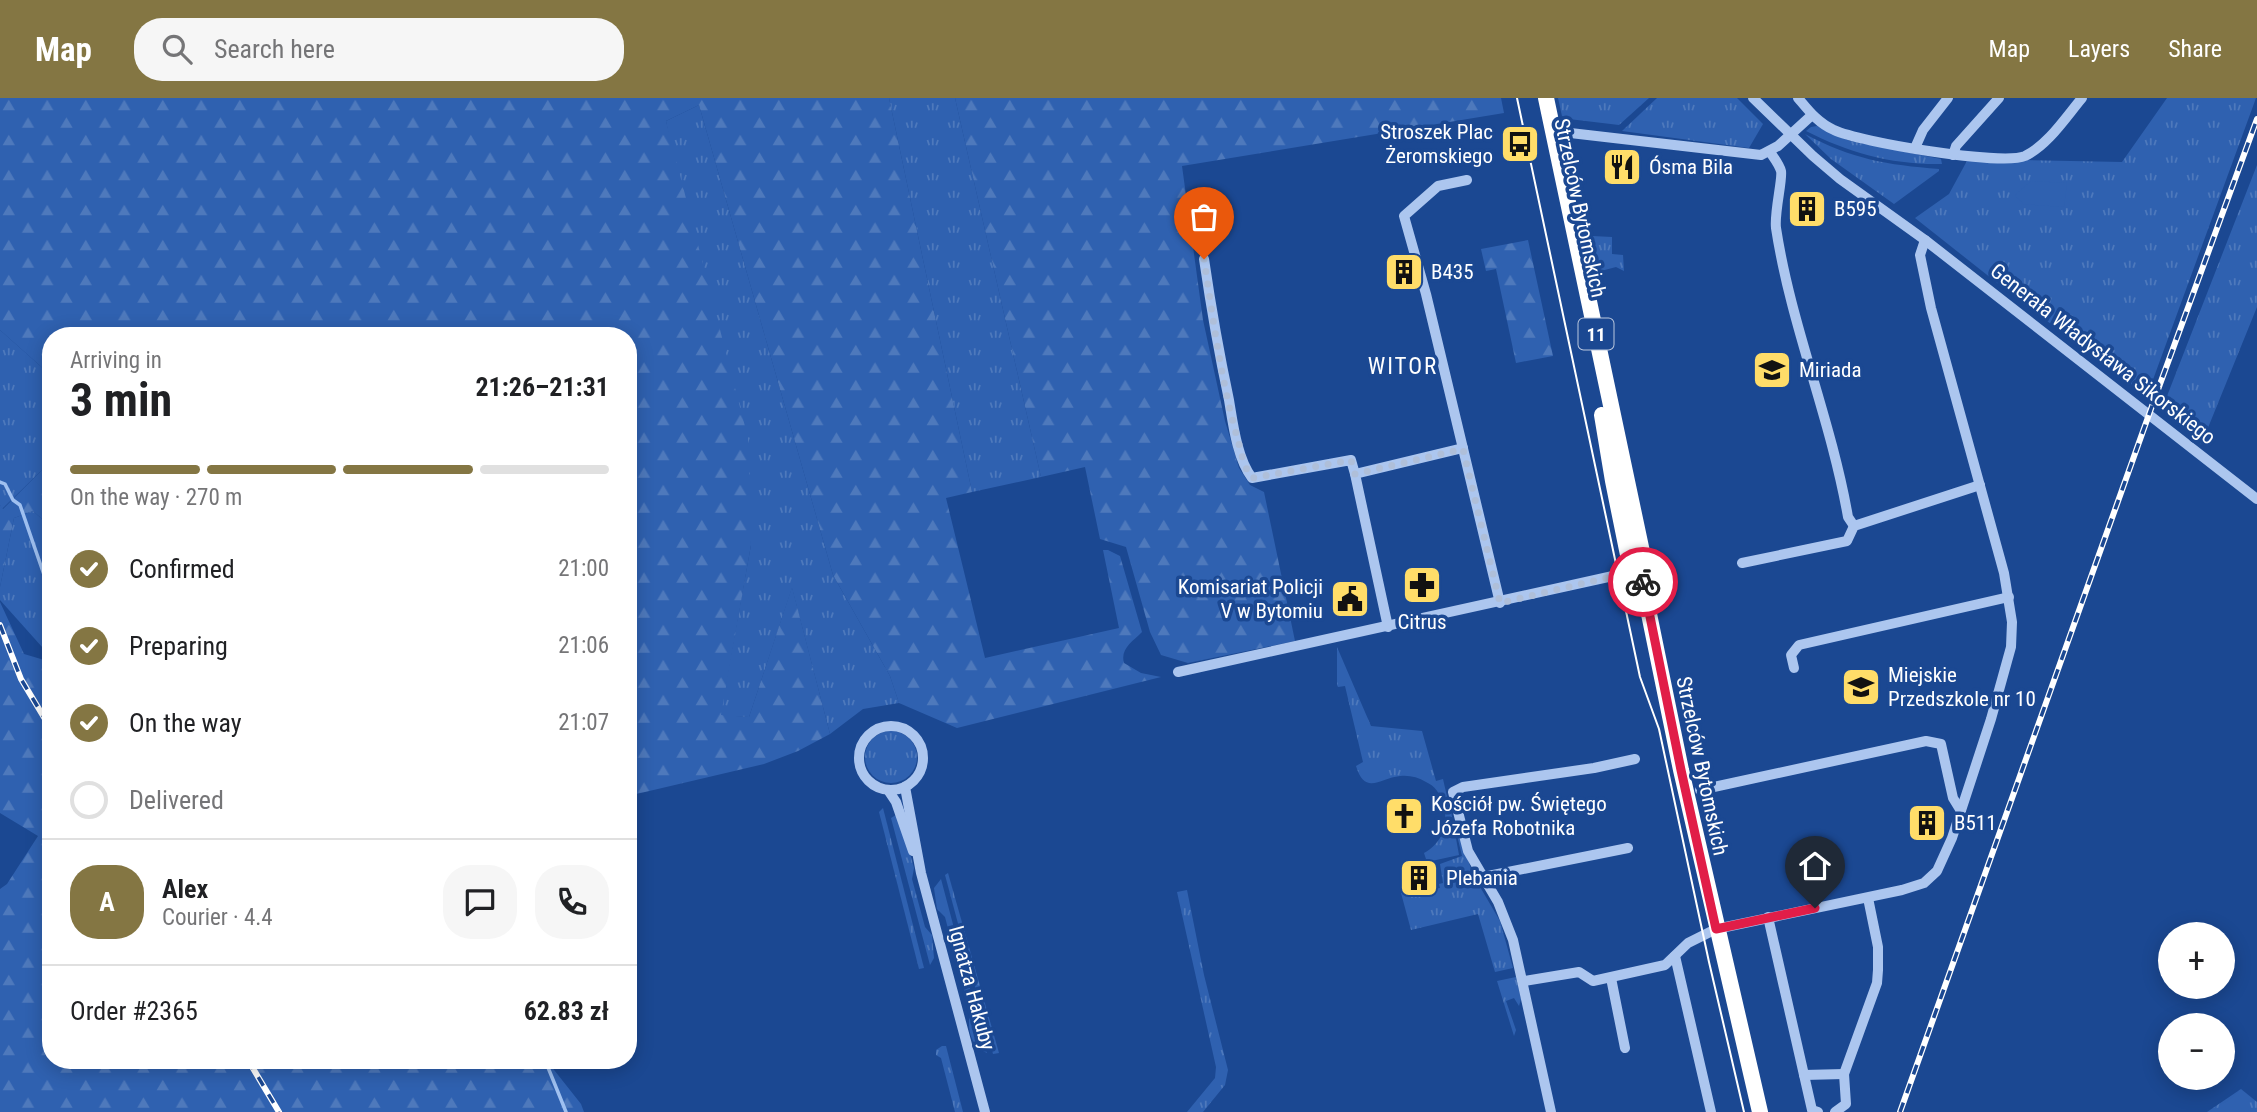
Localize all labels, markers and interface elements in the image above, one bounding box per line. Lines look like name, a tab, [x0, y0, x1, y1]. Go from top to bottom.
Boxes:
search box	[134, 18, 624, 81]
text: Map	[35, 30, 92, 69]
icon: search	[158, 30, 196, 68]
text: Search here	[214, 34, 335, 64]
text: Map	[1989, 35, 2030, 63]
text: Layers	[2068, 35, 2130, 63]
text: Share	[2168, 35, 2222, 63]
street label: Strzelców Bytomskich	[1549, 116, 1611, 300]
place label: Stroszek Plac Żeromskiego	[1380, 120, 1493, 168]
bus stop icon: Stroszek Plac Żeromskiego	[1499, 123, 1541, 165]
restaurant icon: Ósma Bila	[1601, 146, 1643, 188]
place label: Ósma Bila	[1649, 155, 1733, 179]
pin	[1174, 187, 1234, 259]
building icon: B595	[1786, 188, 1828, 230]
place label: B595	[1834, 197, 1877, 221]
icon: bag	[1185, 198, 1223, 236]
building icon: B435	[1383, 251, 1425, 293]
street label: Generała Władysława Sikorskiego	[1986, 259, 2220, 449]
place label: B435	[1431, 260, 1474, 284]
road number: 11	[1578, 318, 1614, 350]
text: Arriving in	[70, 347, 162, 374]
school or university icon: Miriada	[1751, 349, 1793, 391]
district label: WITOR	[1368, 353, 1438, 380]
place label: Miriada	[1799, 358, 1861, 382]
text: 21:26–21:31	[475, 372, 609, 402]
text: 3 min	[70, 373, 172, 427]
text: On the way · 270 m	[70, 484, 242, 511]
courier	[1608, 547, 1678, 617]
icon: check	[70, 550, 108, 588]
text: Confirmed	[129, 554, 235, 584]
text: 21:00	[558, 555, 609, 582]
icon: bike	[1624, 563, 1662, 601]
pharmacy icon: Citrus	[1401, 564, 1443, 606]
place label: Komisariat Policji V w Bytomiu	[1178, 575, 1323, 623]
public building icon: Komisariat Policji V w Bytomiu	[1329, 578, 1371, 620]
place label: Citrus	[1397, 610, 1447, 634]
icon: check	[70, 627, 108, 665]
text: Preparing	[129, 631, 228, 661]
text: 21:06	[558, 632, 609, 659]
place label: Miejskie Przedszkole nr 10	[1888, 663, 2036, 711]
school or university icon: Miejskie Przedszkole nr 10	[1840, 666, 1882, 708]
street label: Strzelców Bytomskich	[1671, 674, 1733, 858]
icon: check	[70, 704, 108, 742]
text: On the way	[129, 708, 242, 738]
text: 21:07	[558, 709, 609, 736]
text: Delivered	[129, 785, 224, 815]
place label: Kościół pw. Świętego Józefa Robotnika	[1431, 792, 1607, 840]
church icon: Kościół pw. Świętego Józefa Robotnika	[1383, 795, 1425, 837]
building icon: B511	[1906, 802, 1948, 844]
place label: B511	[1954, 811, 1997, 835]
pin	[1785, 836, 1845, 908]
icon: home	[1796, 847, 1834, 885]
building icon: Plebania	[1398, 857, 1440, 899]
button: chat	[443, 865, 517, 939]
button: phone	[535, 865, 609, 939]
place label: Plebania	[1446, 866, 1518, 890]
text: Alex	[162, 874, 208, 904]
text: A	[99, 887, 115, 917]
text: Courier · 4.4	[162, 904, 273, 931]
map controls	[2158, 922, 2235, 1090]
button: +	[2158, 922, 2235, 999]
street label: Ignatza Hakuby	[944, 923, 1000, 1053]
text: Order #2365	[70, 996, 198, 1026]
text: 62.83 zł	[524, 996, 609, 1026]
button: −	[2158, 1013, 2235, 1090]

